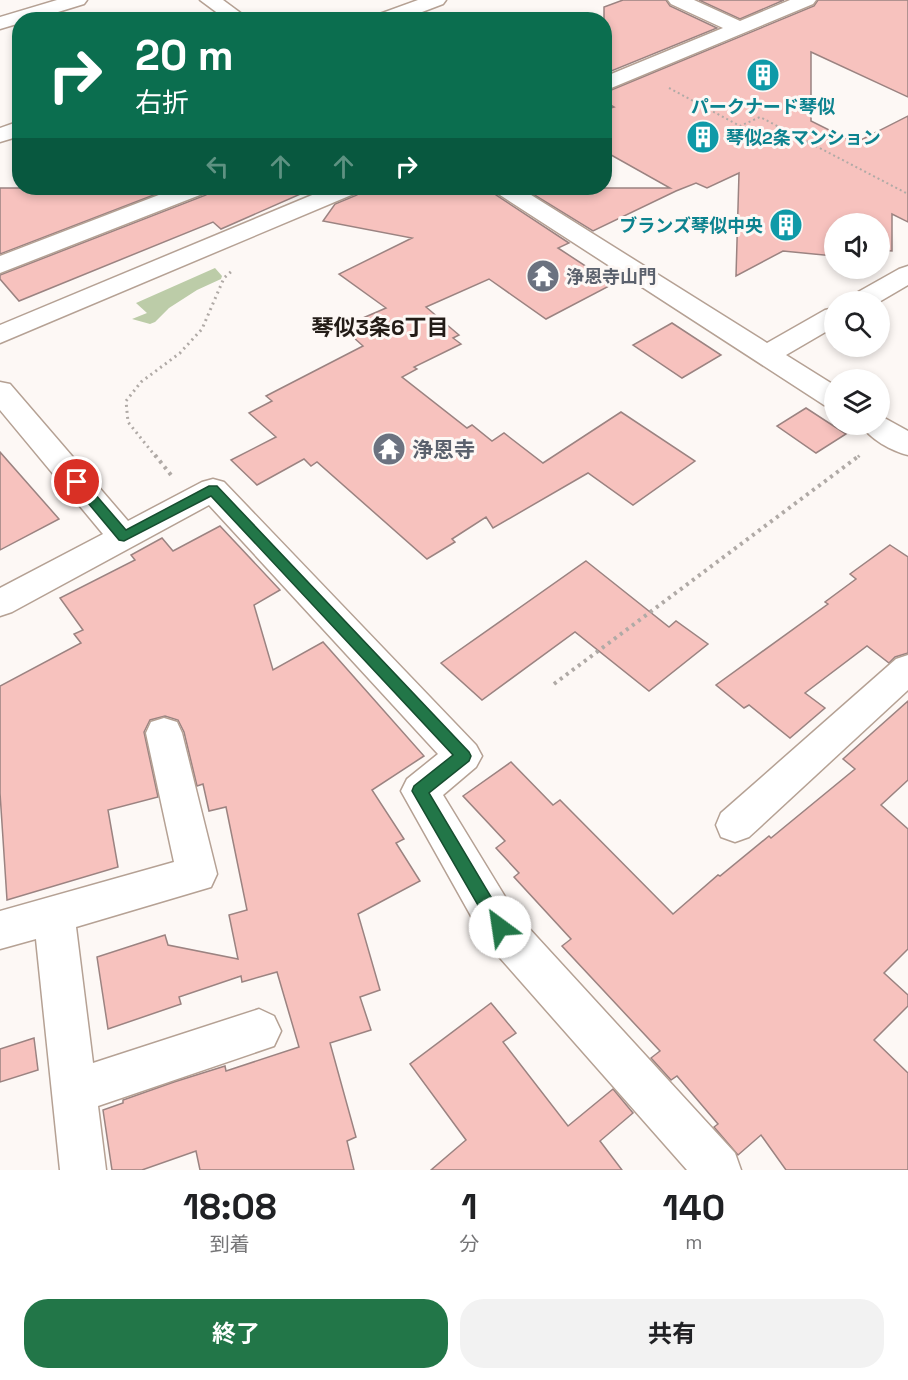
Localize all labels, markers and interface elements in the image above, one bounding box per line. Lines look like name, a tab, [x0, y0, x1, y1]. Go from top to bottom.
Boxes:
text: 20 m	[135, 29, 234, 82]
icon: right	[36, 36, 114, 114]
building icon: パークナード琴似	[745, 57, 781, 93]
text: 右折	[135, 85, 189, 120]
place label: パークナード琴似	[691, 95, 835, 118]
building icon: 琴似2条マンション	[685, 119, 721, 155]
place label: 琴似2条マンション	[726, 126, 881, 149]
icon: left	[201, 150, 234, 183]
icon: ahead	[264, 150, 297, 183]
icon: ahead	[327, 150, 360, 183]
icon: right	[390, 150, 423, 183]
building icon: ブランズ琴似中央	[768, 207, 804, 243]
map controls	[824, 213, 890, 435]
button: sound	[824, 213, 890, 279]
place label: ブランズ琴似中央	[619, 214, 763, 237]
temple icon: 浄恩寺山門	[525, 258, 561, 294]
place label: 浄恩寺山門	[566, 265, 656, 288]
button: search	[824, 291, 890, 357]
district label: 琴似3条6丁目	[312, 313, 448, 341]
button: layers	[824, 369, 890, 435]
temple icon: 浄恩寺	[371, 431, 407, 467]
place label: 浄恩寺	[412, 436, 475, 463]
pin	[51, 456, 102, 507]
icon: arrive	[60, 465, 93, 498]
position arrow	[468, 895, 532, 959]
text: 18:08	[183, 1184, 277, 1230]
text: 1	[461, 1184, 478, 1230]
text: 140	[662, 1185, 725, 1231]
text: m	[685, 1229, 702, 1255]
text: 到着	[210, 1231, 250, 1257]
text: 分	[460, 1231, 480, 1257]
button: 終了	[24, 1299, 448, 1368]
button: 共有	[460, 1299, 884, 1368]

